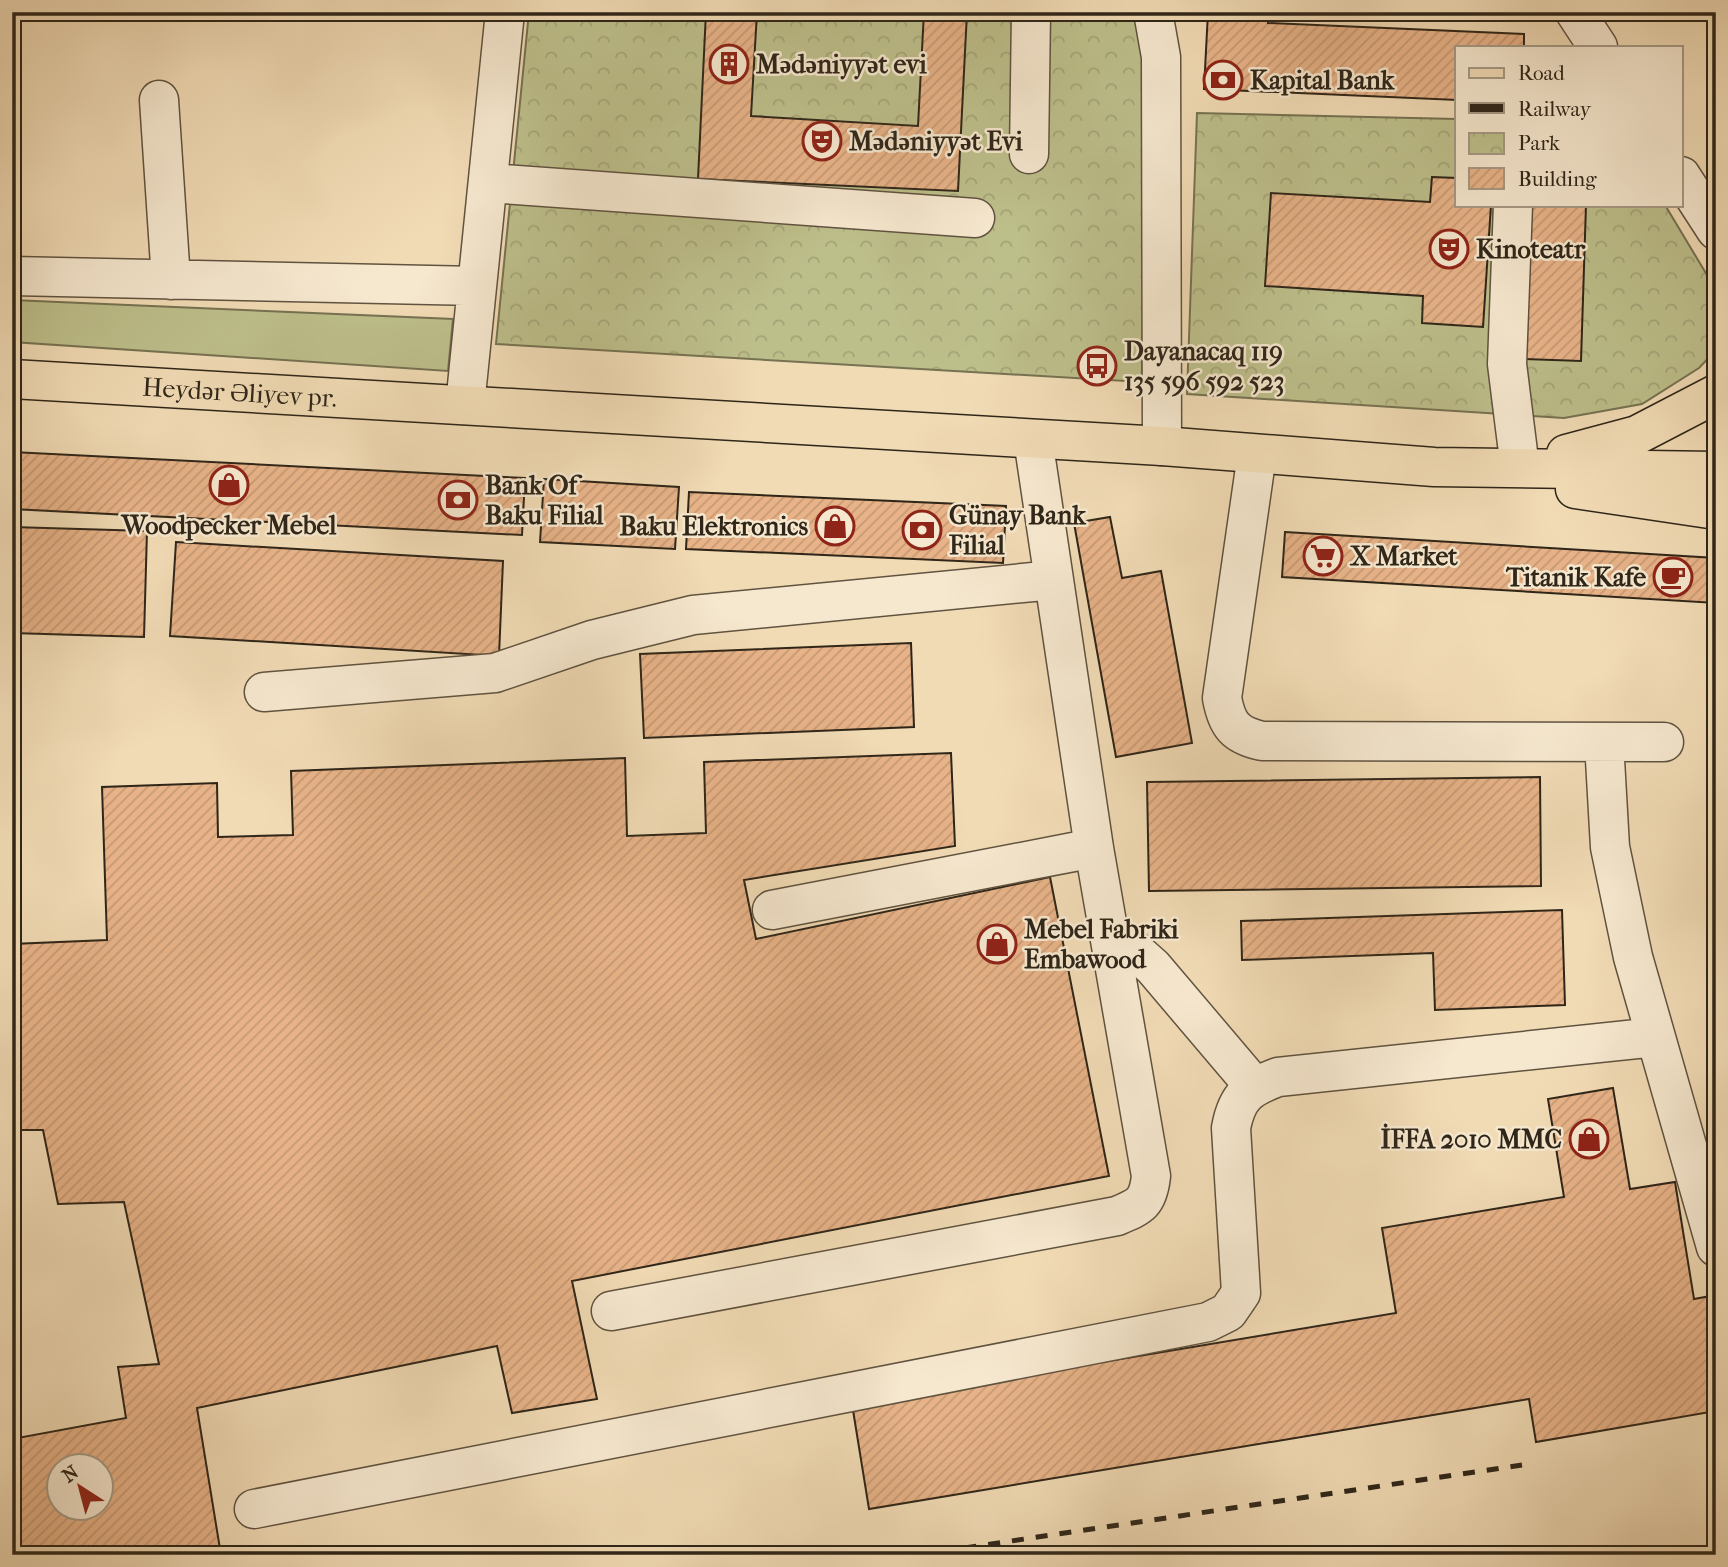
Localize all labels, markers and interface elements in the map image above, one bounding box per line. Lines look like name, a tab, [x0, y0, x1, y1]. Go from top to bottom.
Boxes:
building icon: Mədəniyyət evi	[708, 43, 750, 85]
legend	[1455, 46, 1682, 206]
place label: Mədəniyyət evi	[756, 49, 927, 80]
bank icon: Kapital Bank	[1202, 59, 1244, 101]
text: Road	[1518, 61, 1565, 85]
place label: Kapital Bank	[1250, 65, 1396, 96]
text: Railway	[1518, 97, 1592, 121]
theatre icon: Mədəniyyət Evi	[801, 120, 843, 162]
place label: Mədəniyyət Evi	[849, 126, 1023, 157]
text: Park	[1518, 131, 1560, 155]
text: Building	[1518, 167, 1597, 191]
theatre icon: Kinoteatr	[1428, 228, 1470, 270]
place label: Kinoteatr	[1476, 234, 1586, 265]
place label: Dayanacaq 119 135 596 592 523	[1124, 336, 1284, 397]
bus stop icon: Dayanacaq 119 135 596 592 523	[1076, 345, 1118, 387]
street label: Heydər Əliyev pr.	[141, 372, 338, 414]
shop icon: Woodpecker Mebel	[208, 464, 250, 506]
place label: Bank Of Baku Filial	[485, 470, 604, 531]
bank icon: Bank Of Baku Filial	[437, 479, 479, 521]
place label: Günay Bank Filial	[948, 500, 1087, 561]
shop icon: Baku Elektronics	[814, 505, 856, 547]
bank icon: Günay Bank Filial	[901, 509, 943, 551]
place label: Woodpecker Mebel	[120, 510, 337, 541]
place label: Baku Elektronics	[620, 511, 808, 542]
supermarket icon: X Market	[1302, 535, 1344, 577]
place label: X Market	[1349, 541, 1458, 572]
cafe icon: Titanik Kafe	[1652, 556, 1694, 598]
place label: Titanik Kafe	[1505, 562, 1646, 593]
place label: Mebel Fabriki Embawood	[1024, 914, 1179, 975]
shop icon: Mebel Fabriki Embawood	[976, 923, 1018, 965]
shop icon: İFFA 2010 MMC	[1568, 1118, 1610, 1160]
place label: İFFA 2010 MMC	[1381, 1123, 1562, 1155]
north arrow	[46, 1452, 116, 1522]
text: N	[58, 1461, 83, 1487]

